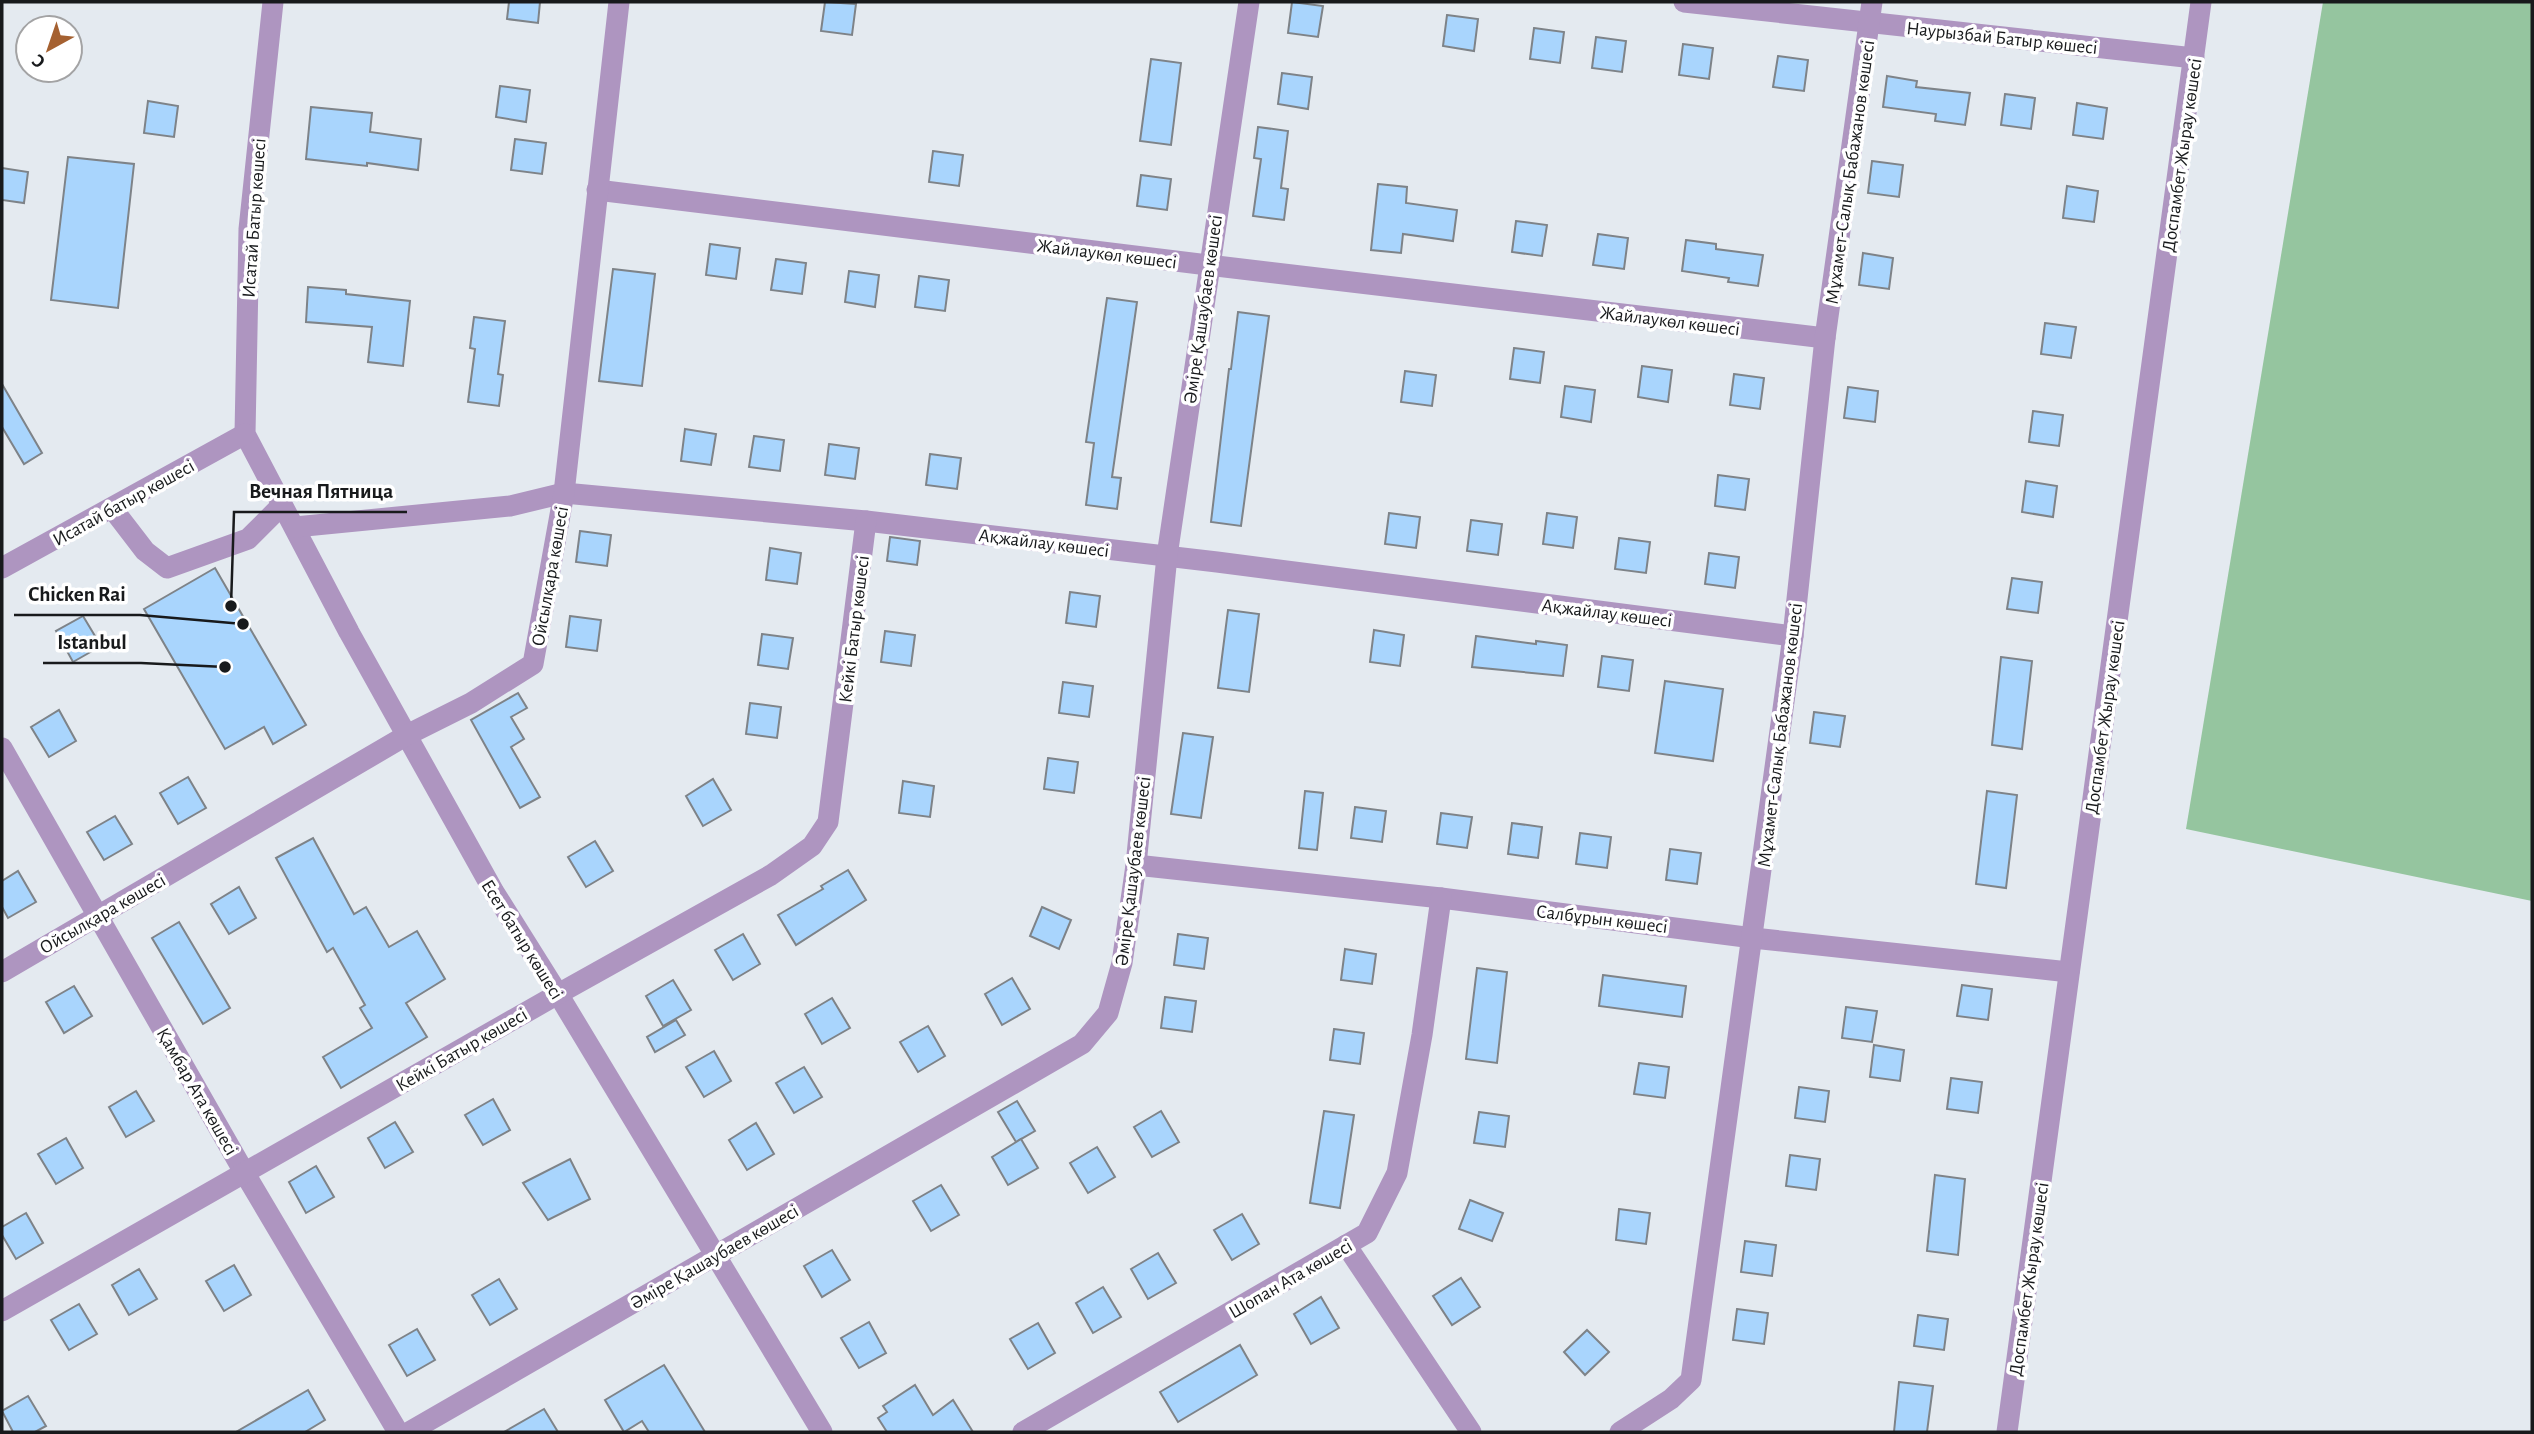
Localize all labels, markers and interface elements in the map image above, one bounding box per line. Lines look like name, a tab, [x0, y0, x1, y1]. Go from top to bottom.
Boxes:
north arrow	[14, 14, 84, 84]
street label: Наурызбай Батыр көшесі	[1905, 19, 2098, 58]
street label: Мұхамет-Салық Бабажанов көшесі	[1823, 39, 1878, 305]
text: С	[29, 50, 49, 72]
street label: Доспамбет Жырау көшесі	[2159, 57, 2206, 253]
street label: Исатай Батыр көшесі	[239, 138, 270, 299]
street label: Әміре Қашаубаев көшесі	[1181, 213, 1226, 405]
street label: Жайлаукөл көшесі	[1036, 236, 1178, 273]
street label: Жайлаукөл көшесі	[1599, 303, 1741, 340]
street label: Исатай батыр көшесі	[50, 457, 198, 550]
callout: Вечная Пятница	[234, 470, 407, 512]
text: Вечная Пятница	[249, 481, 393, 502]
street label: Ойсылқара көшесі	[529, 505, 572, 648]
street label: Ақжайлау көшесі	[978, 526, 1110, 561]
street label: Кейкі Батыр көшесі	[836, 554, 873, 704]
callout: Chicken Rai	[14, 573, 140, 615]
text: Chicken Rai	[28, 584, 126, 605]
street label: Ақжайлау көшесі	[1541, 596, 1673, 631]
street label: Мұхамет-Салық Бабажанов көшесі	[1755, 602, 1806, 869]
street label: Доспамбет Жырау көшесі	[2082, 619, 2129, 815]
callout: Istanbul	[43, 621, 141, 663]
text: Istanbul	[57, 632, 127, 653]
street label: Әміре Қашаубаев көшесі	[1112, 775, 1155, 967]
street label: Ойсылқара көшесі	[37, 871, 169, 958]
street label: Есет батыр көшесі	[477, 877, 566, 1003]
street label: Салбұрын көшесі	[1535, 902, 1669, 937]
street label: Кейкі Батыр көшесі	[393, 1005, 531, 1096]
street label: Қамбар Ата көшесі	[153, 1025, 241, 1159]
street label: Доспамбет Жырау көшесі	[2006, 1181, 2053, 1377]
street label: Әміре Қашаубаев көшесі	[627, 1201, 802, 1313]
street label: Шопан Ата көшесі	[1226, 1236, 1356, 1322]

